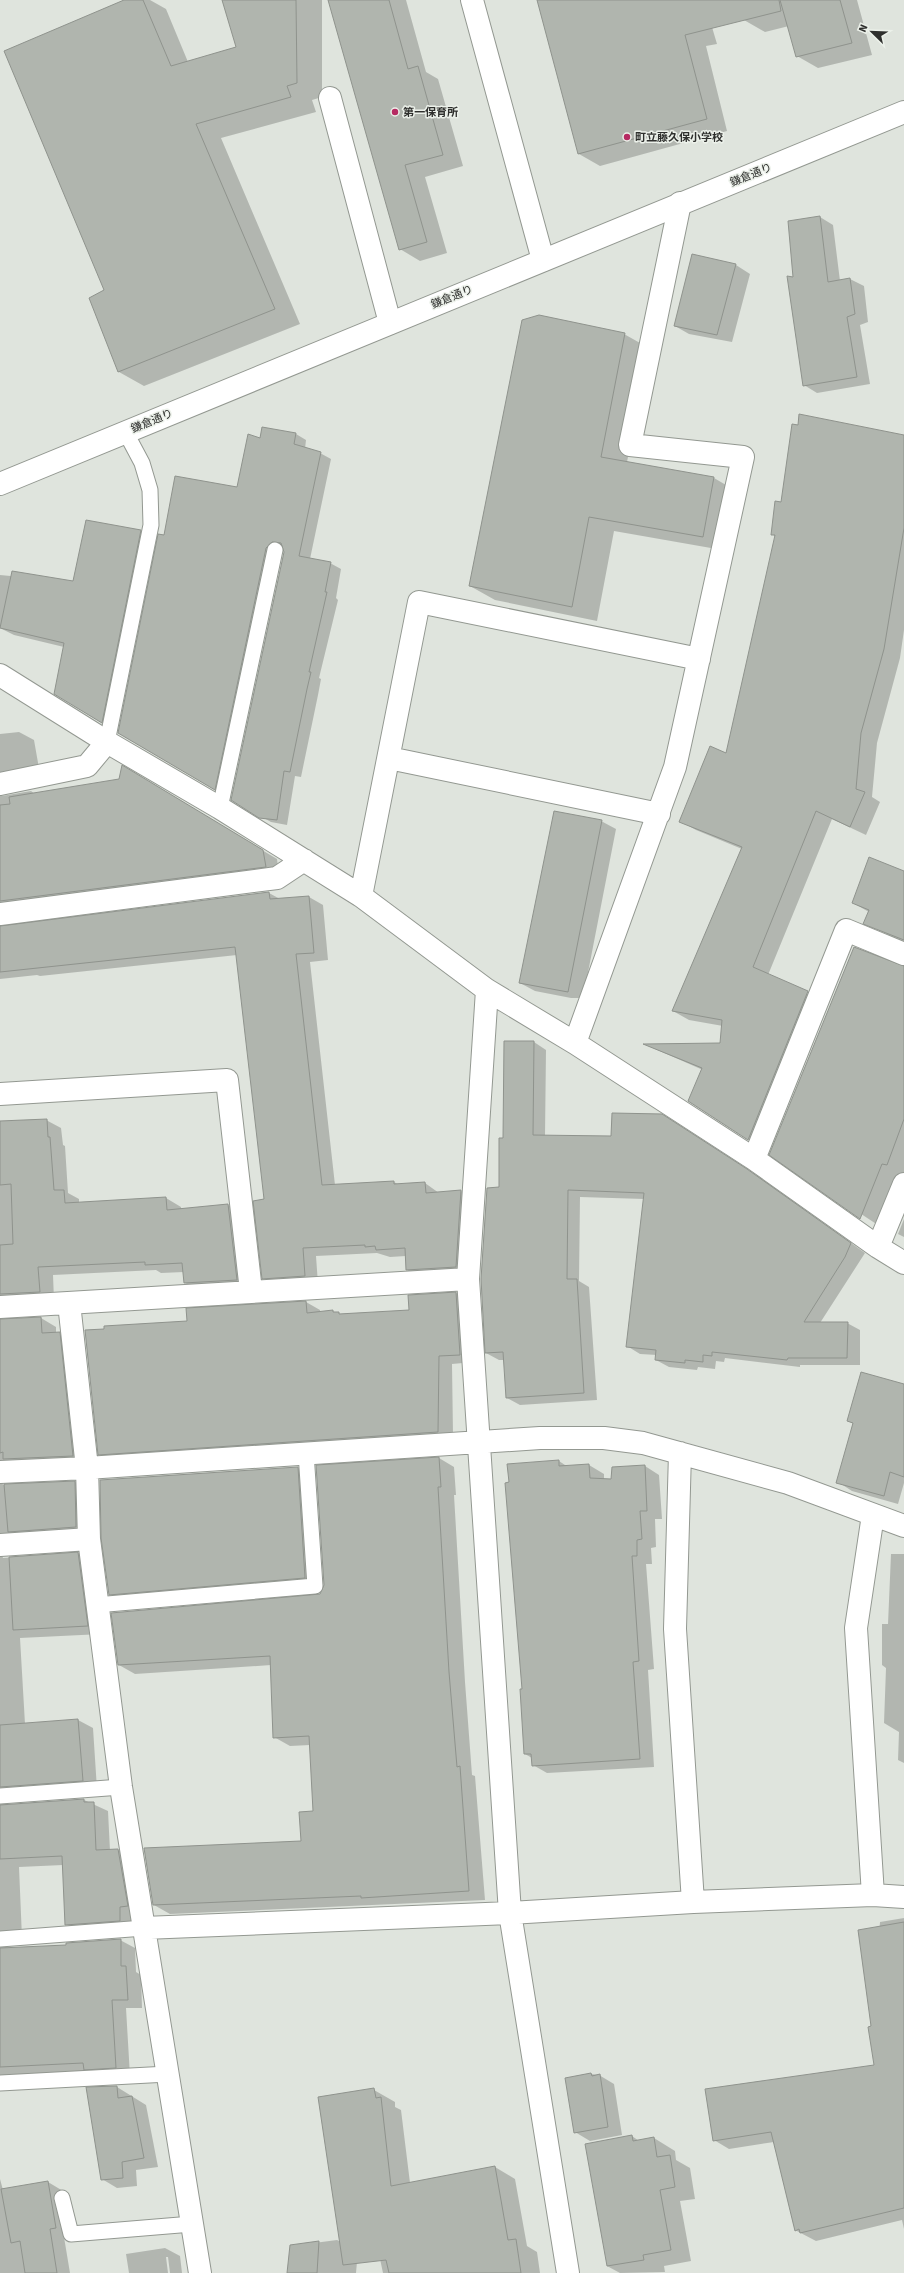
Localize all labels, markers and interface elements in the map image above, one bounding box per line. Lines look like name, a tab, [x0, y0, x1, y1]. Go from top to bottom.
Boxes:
north arrow	[852, 12, 892, 52]
text: N	[855, 22, 872, 35]
place label: 第一保育所	[403, 105, 458, 120]
marker: 第一保育所	[390, 107, 400, 117]
place label: 町立藤久保小学校	[635, 130, 723, 145]
marker: 町立藤久保小学校	[622, 132, 632, 142]
street label: 鎌倉通り	[728, 160, 774, 190]
street label: 鎌倉通り	[429, 282, 475, 312]
street label: 鎌倉通り	[129, 406, 175, 436]

